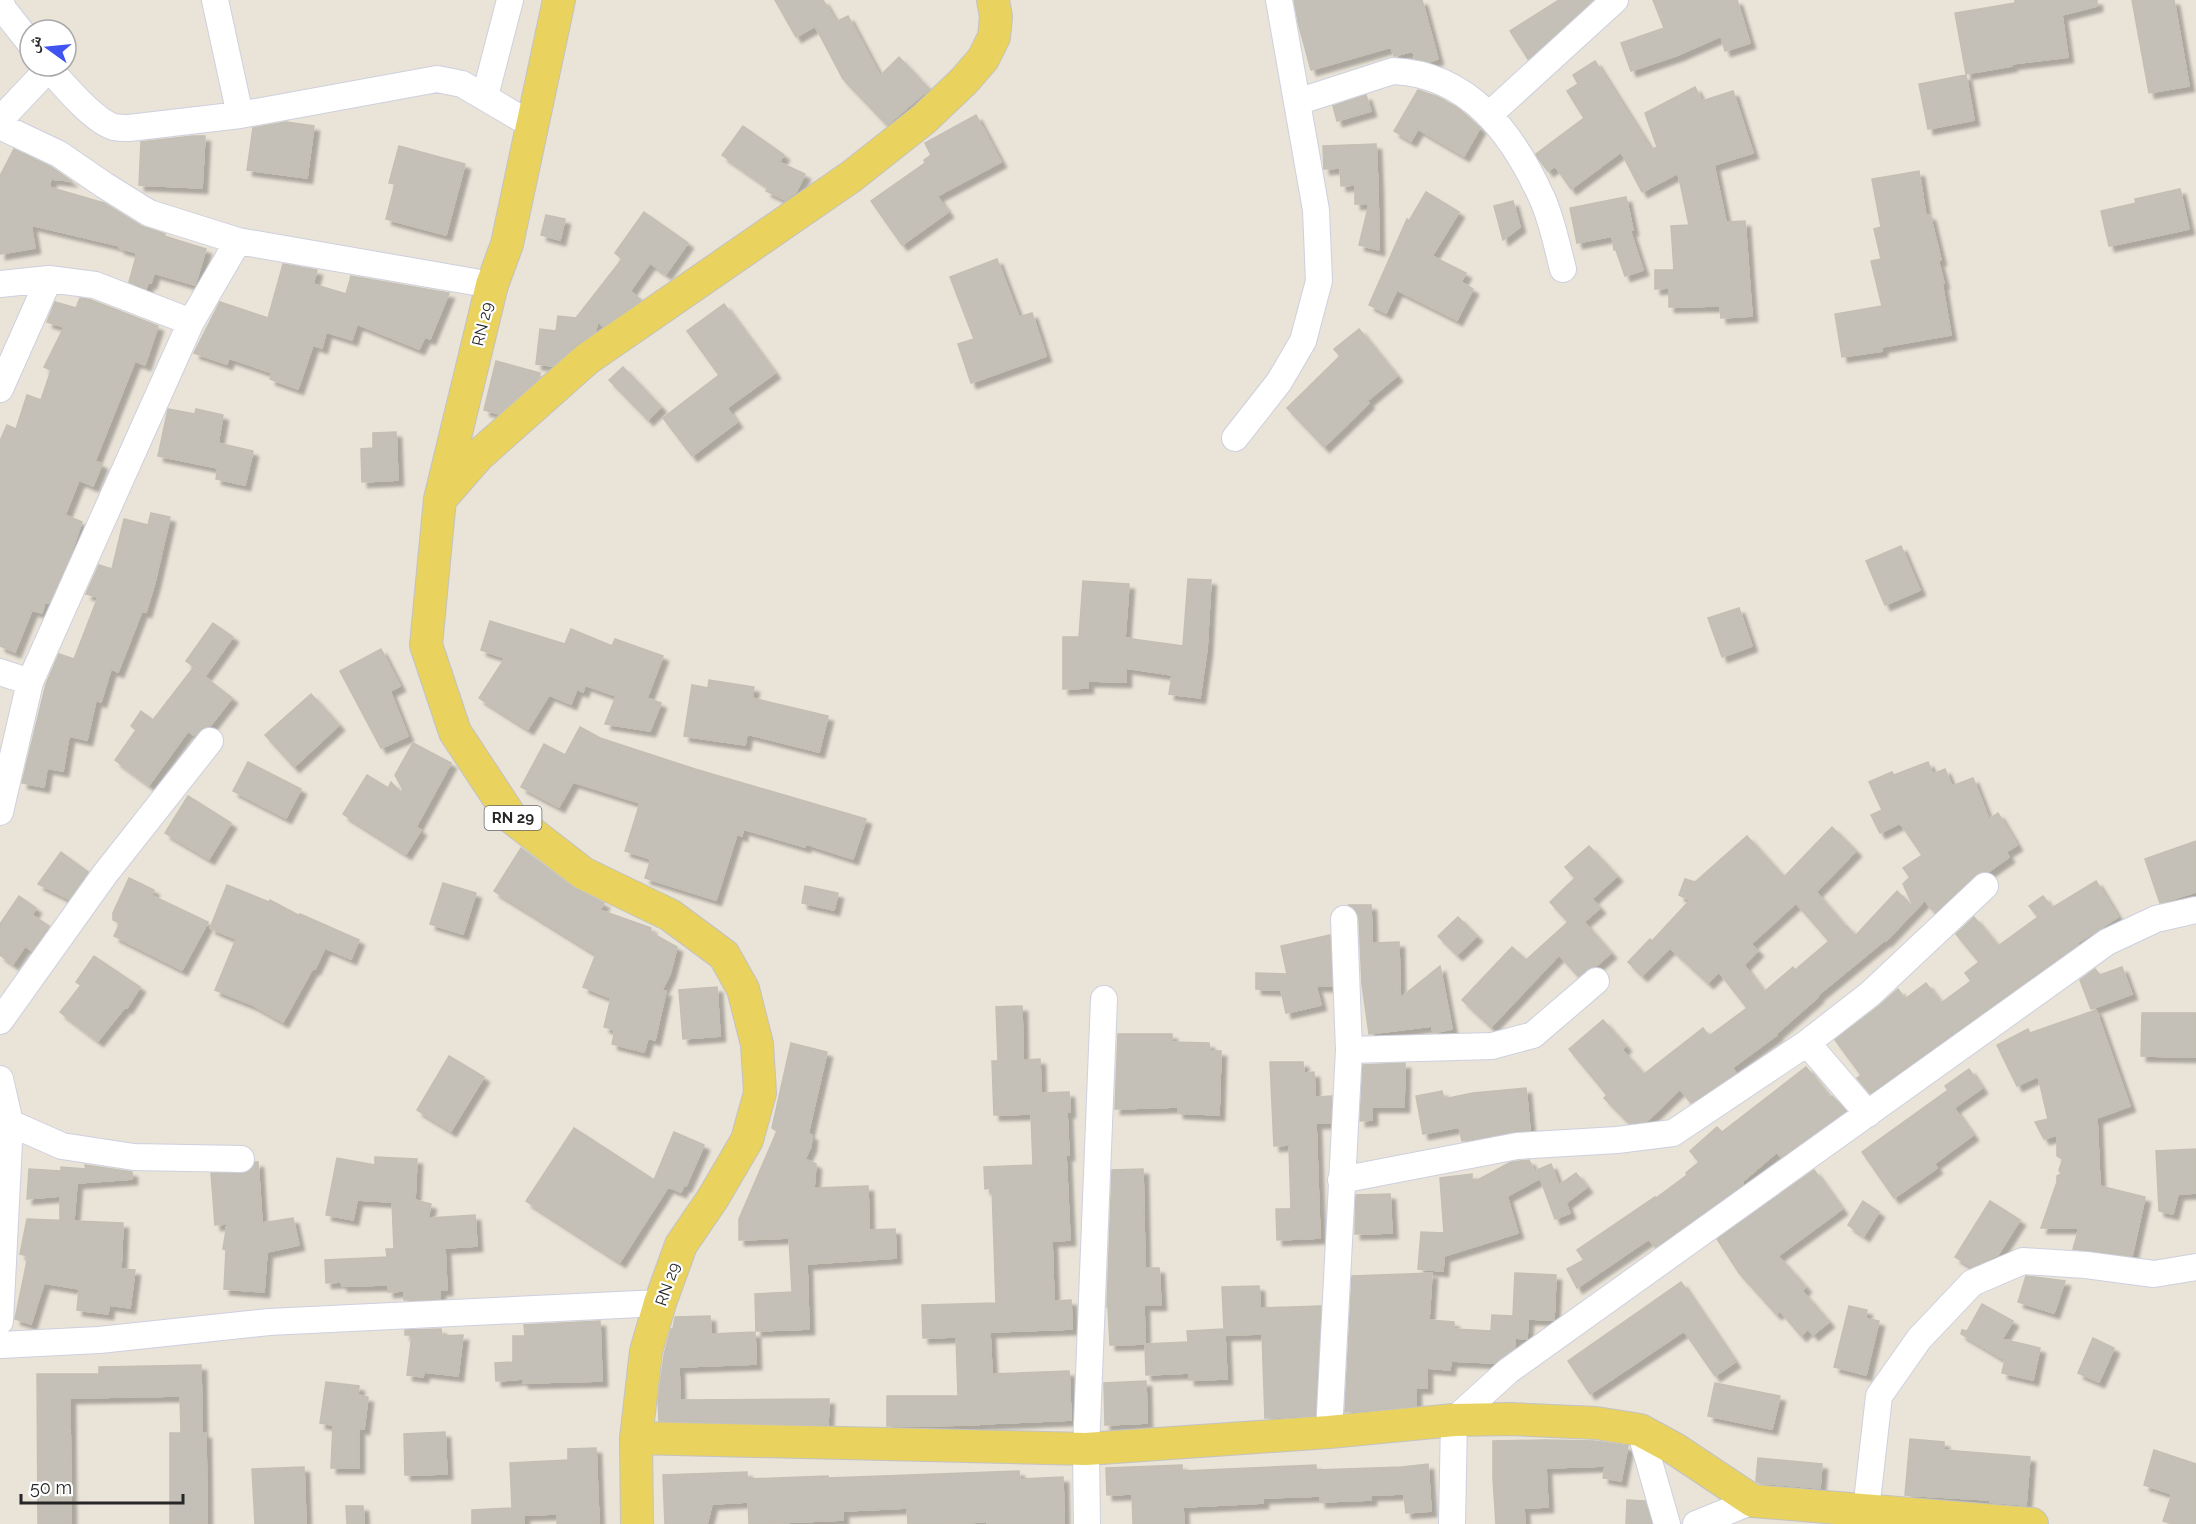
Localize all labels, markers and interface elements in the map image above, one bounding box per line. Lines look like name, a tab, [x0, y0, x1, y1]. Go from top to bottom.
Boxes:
north arrow	[18, 18, 78, 78]
text: ش	[23, 34, 45, 55]
street label: RN 29	[468, 300, 497, 348]
road number: RN 29	[484, 806, 542, 830]
street label: RN 29	[651, 1260, 684, 1308]
scale bar	[21, 1467, 183, 1505]
text: 50 m	[30, 1477, 72, 1498]

